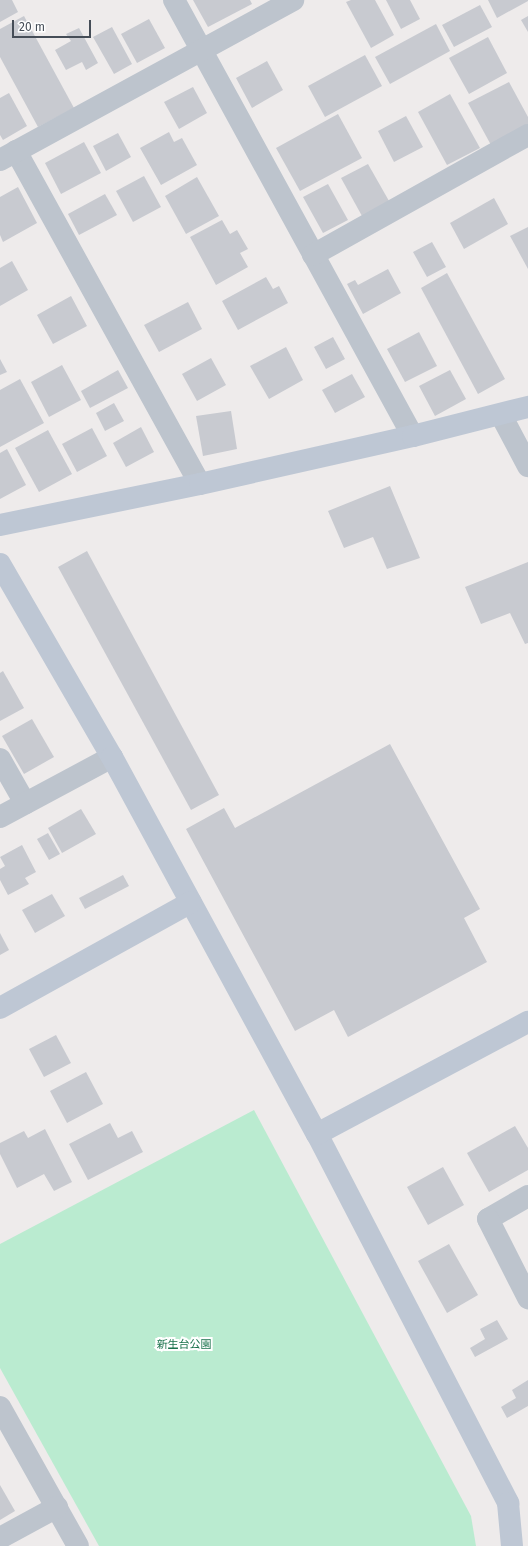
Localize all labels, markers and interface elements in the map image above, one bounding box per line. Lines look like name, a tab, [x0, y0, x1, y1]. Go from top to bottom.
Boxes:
scale bar	[14, 12, 93, 38]
text: 20 m	[19, 20, 45, 34]
park label: 新生台公園	[157, 1338, 211, 1352]

